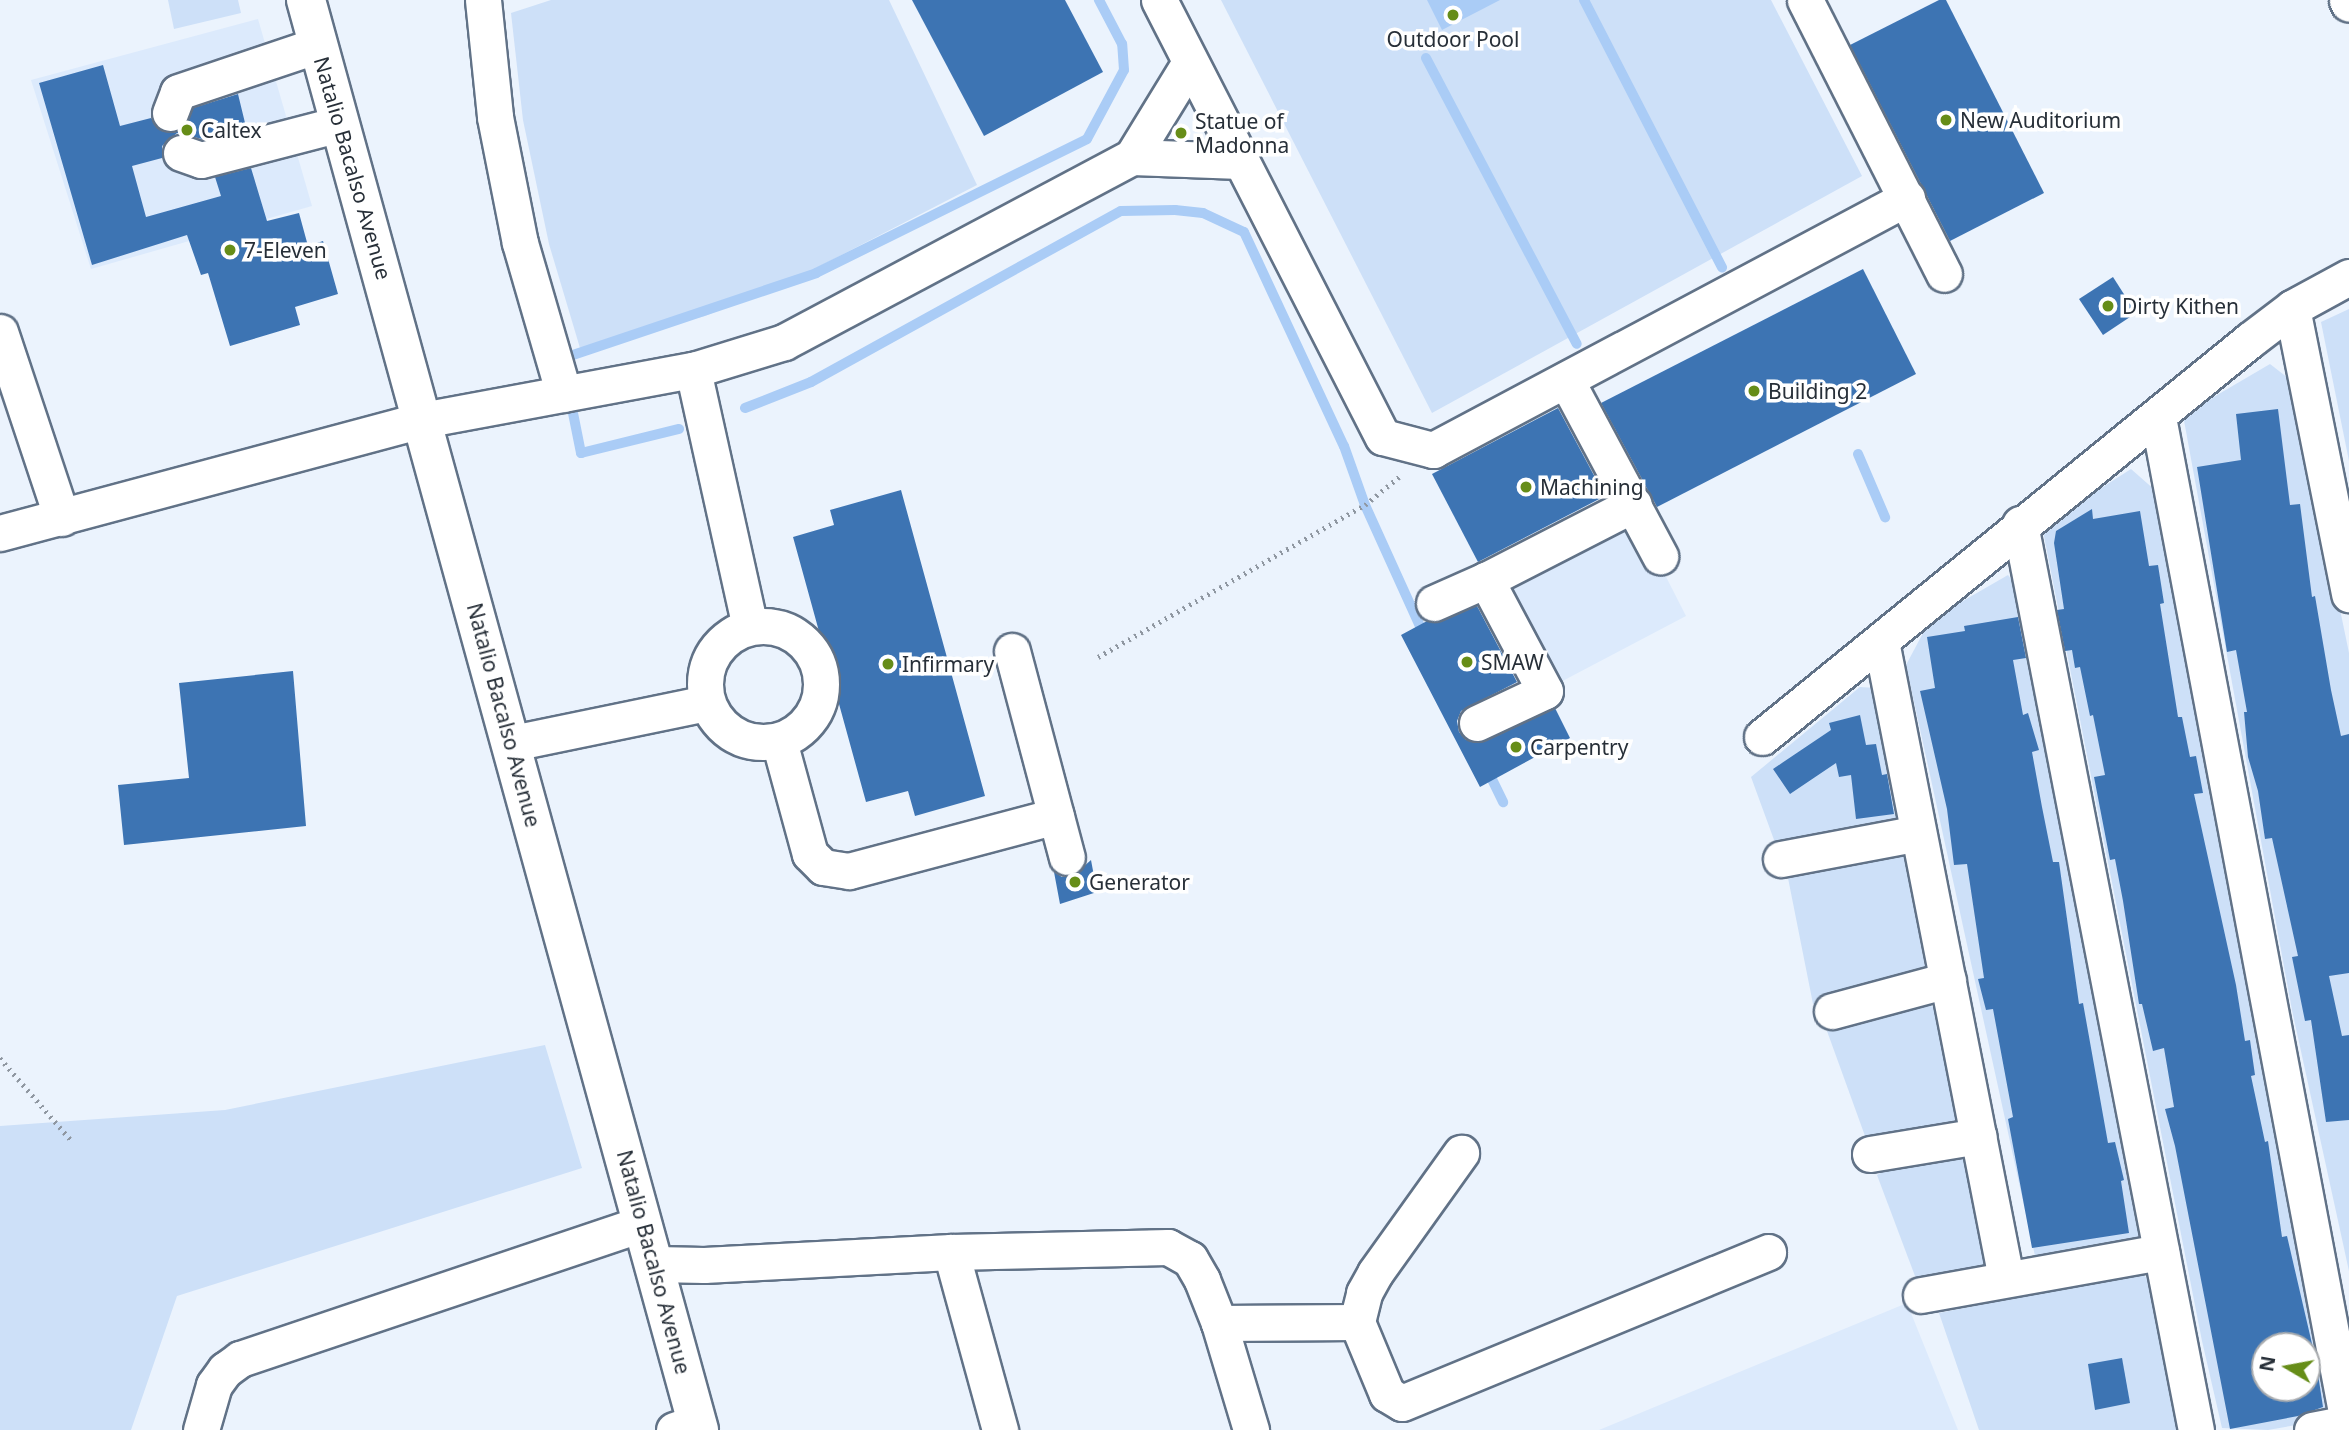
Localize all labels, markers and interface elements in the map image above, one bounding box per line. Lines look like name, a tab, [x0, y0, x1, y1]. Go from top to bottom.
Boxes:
marker: Outdoor Pool	[1445, 7, 1461, 23]
place label: Outdoor Pool	[1387, 26, 1519, 52]
street label: Natalio Bacalso Avenue	[309, 54, 397, 282]
place label: New Auditorium	[1960, 107, 2121, 133]
place label: Statue of Madonna	[1195, 108, 1289, 158]
marker: New Auditorium	[1938, 112, 1954, 128]
place label: Caltex	[201, 117, 262, 143]
marker: Caltex	[179, 122, 195, 138]
marker: Statue of Madonna	[1173, 125, 1189, 141]
place label: 7-Eleven	[244, 237, 327, 263]
marker: 7-Eleven	[222, 242, 238, 258]
place label: Dirty Kithen	[2122, 293, 2239, 319]
marker: Dirty Kithen	[2100, 298, 2116, 314]
place label: Building 2	[1768, 378, 1867, 404]
marker: Building 2	[1746, 383, 1762, 399]
place label: Machining	[1540, 474, 1644, 500]
marker: Machining	[1518, 479, 1534, 495]
street label: Natalio Bacalso Avenue	[462, 600, 546, 830]
place label: SMAW	[1481, 649, 1544, 675]
place label: Infirmary	[902, 651, 994, 677]
marker: SMAW	[1459, 654, 1475, 670]
marker: Infirmary	[880, 656, 896, 672]
place label: Carpentry	[1530, 734, 1628, 760]
marker: Carpentry	[1508, 739, 1524, 755]
place label: Generator	[1089, 869, 1190, 895]
marker: Generator	[1067, 874, 1083, 890]
street label: Natalio Bacalso Avenue	[612, 1147, 696, 1377]
north arrow	[2251, 1332, 2321, 1402]
text: N	[2253, 1354, 2281, 1374]

